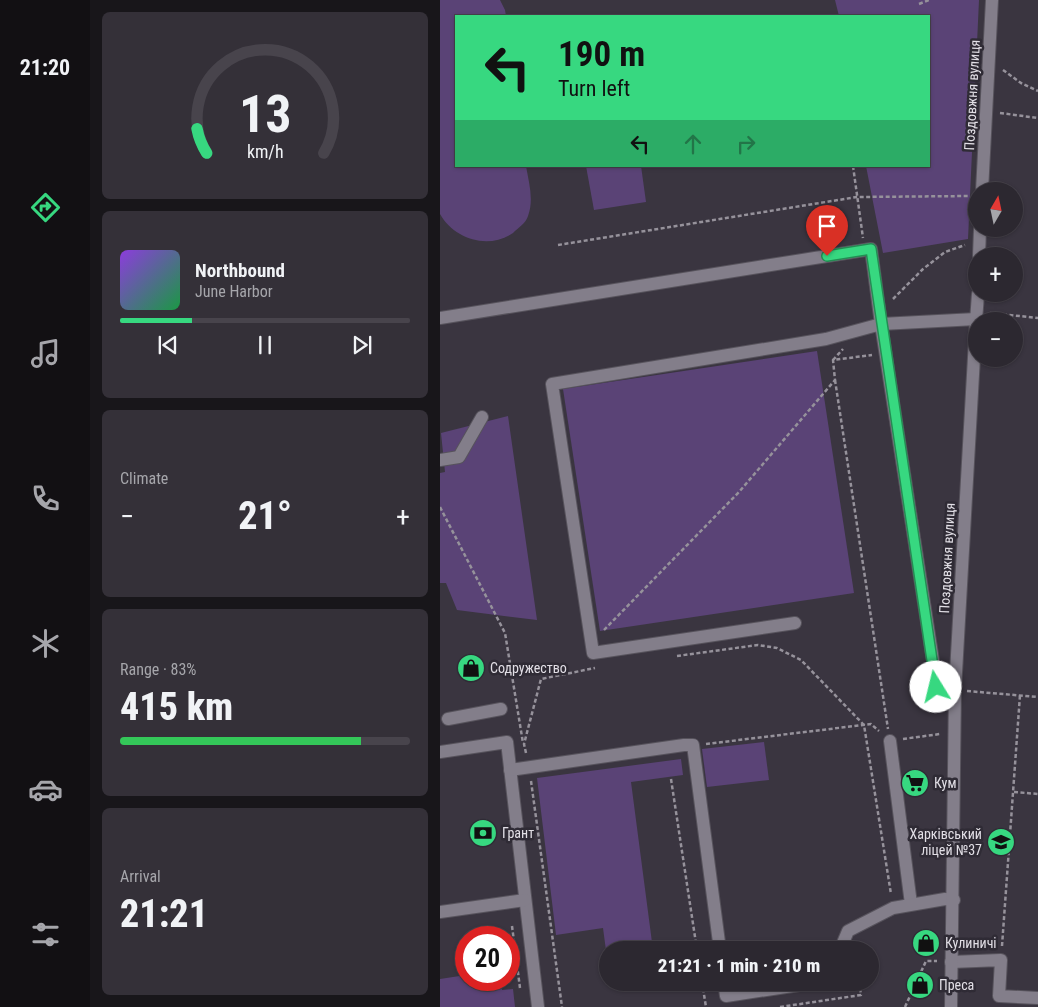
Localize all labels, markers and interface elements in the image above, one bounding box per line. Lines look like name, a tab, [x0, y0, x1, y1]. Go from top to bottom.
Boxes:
text: 190 m	[558, 34, 645, 75]
icon: left	[475, 35, 540, 100]
street label: Поздовжня вулиця	[961, 39, 983, 151]
text: 21:20	[20, 55, 70, 80]
text: Turn left	[558, 76, 630, 101]
text: 13	[239, 84, 291, 145]
icon: left	[626, 130, 654, 158]
icon: ahead	[679, 130, 707, 158]
icon: right	[732, 130, 760, 158]
text: km/h	[247, 141, 283, 162]
north arrow	[968, 182, 1022, 238]
map controls	[968, 182, 1023, 367]
icon: directions	[28, 190, 63, 225]
pin	[806, 205, 848, 256]
icon: arrive	[813, 212, 841, 240]
button: +	[968, 247, 1023, 302]
text: Northbound	[195, 259, 285, 282]
text: June Harbor	[195, 282, 273, 301]
button: −	[968, 312, 1023, 367]
icon: previous	[154, 331, 182, 359]
icon: pause	[251, 331, 279, 359]
icon: next	[348, 331, 376, 359]
icon: music	[28, 336, 63, 371]
text: Climate	[120, 469, 168, 488]
icon: phone	[28, 481, 63, 516]
text: 21°	[238, 494, 292, 538]
text: −	[120, 500, 134, 533]
text: +	[396, 500, 410, 533]
street label: Поздовжня вулиця	[936, 502, 958, 614]
icon: climate	[28, 626, 63, 661]
shop icon: Содружество	[456, 653, 486, 683]
text: Range · 83%	[120, 660, 196, 679]
place label: Содружество	[490, 660, 567, 676]
position arrow	[909, 660, 961, 712]
text: 415 km	[120, 685, 233, 729]
supermarket icon: Кум	[900, 768, 930, 798]
icon: car	[28, 772, 63, 807]
place label: Кум	[934, 775, 956, 791]
bank icon: Грант	[468, 818, 498, 848]
place label: Грант	[502, 825, 534, 841]
place label: Харківський ліцей №37	[910, 826, 982, 858]
school or university icon: Харківський ліцей №37	[986, 827, 1016, 857]
text: Arrival	[120, 867, 161, 886]
text: 21:21	[120, 892, 208, 936]
icon: filters	[28, 917, 63, 952]
speed limit sign: 20	[455, 926, 520, 991]
shop icon: Кулиничі	[911, 928, 941, 958]
place label: Кулиничі	[945, 935, 997, 951]
text: 21:21 · 1 min · 210 m	[658, 954, 820, 977]
shop icon: Преса	[905, 970, 935, 1000]
place label: Преса	[939, 977, 974, 993]

